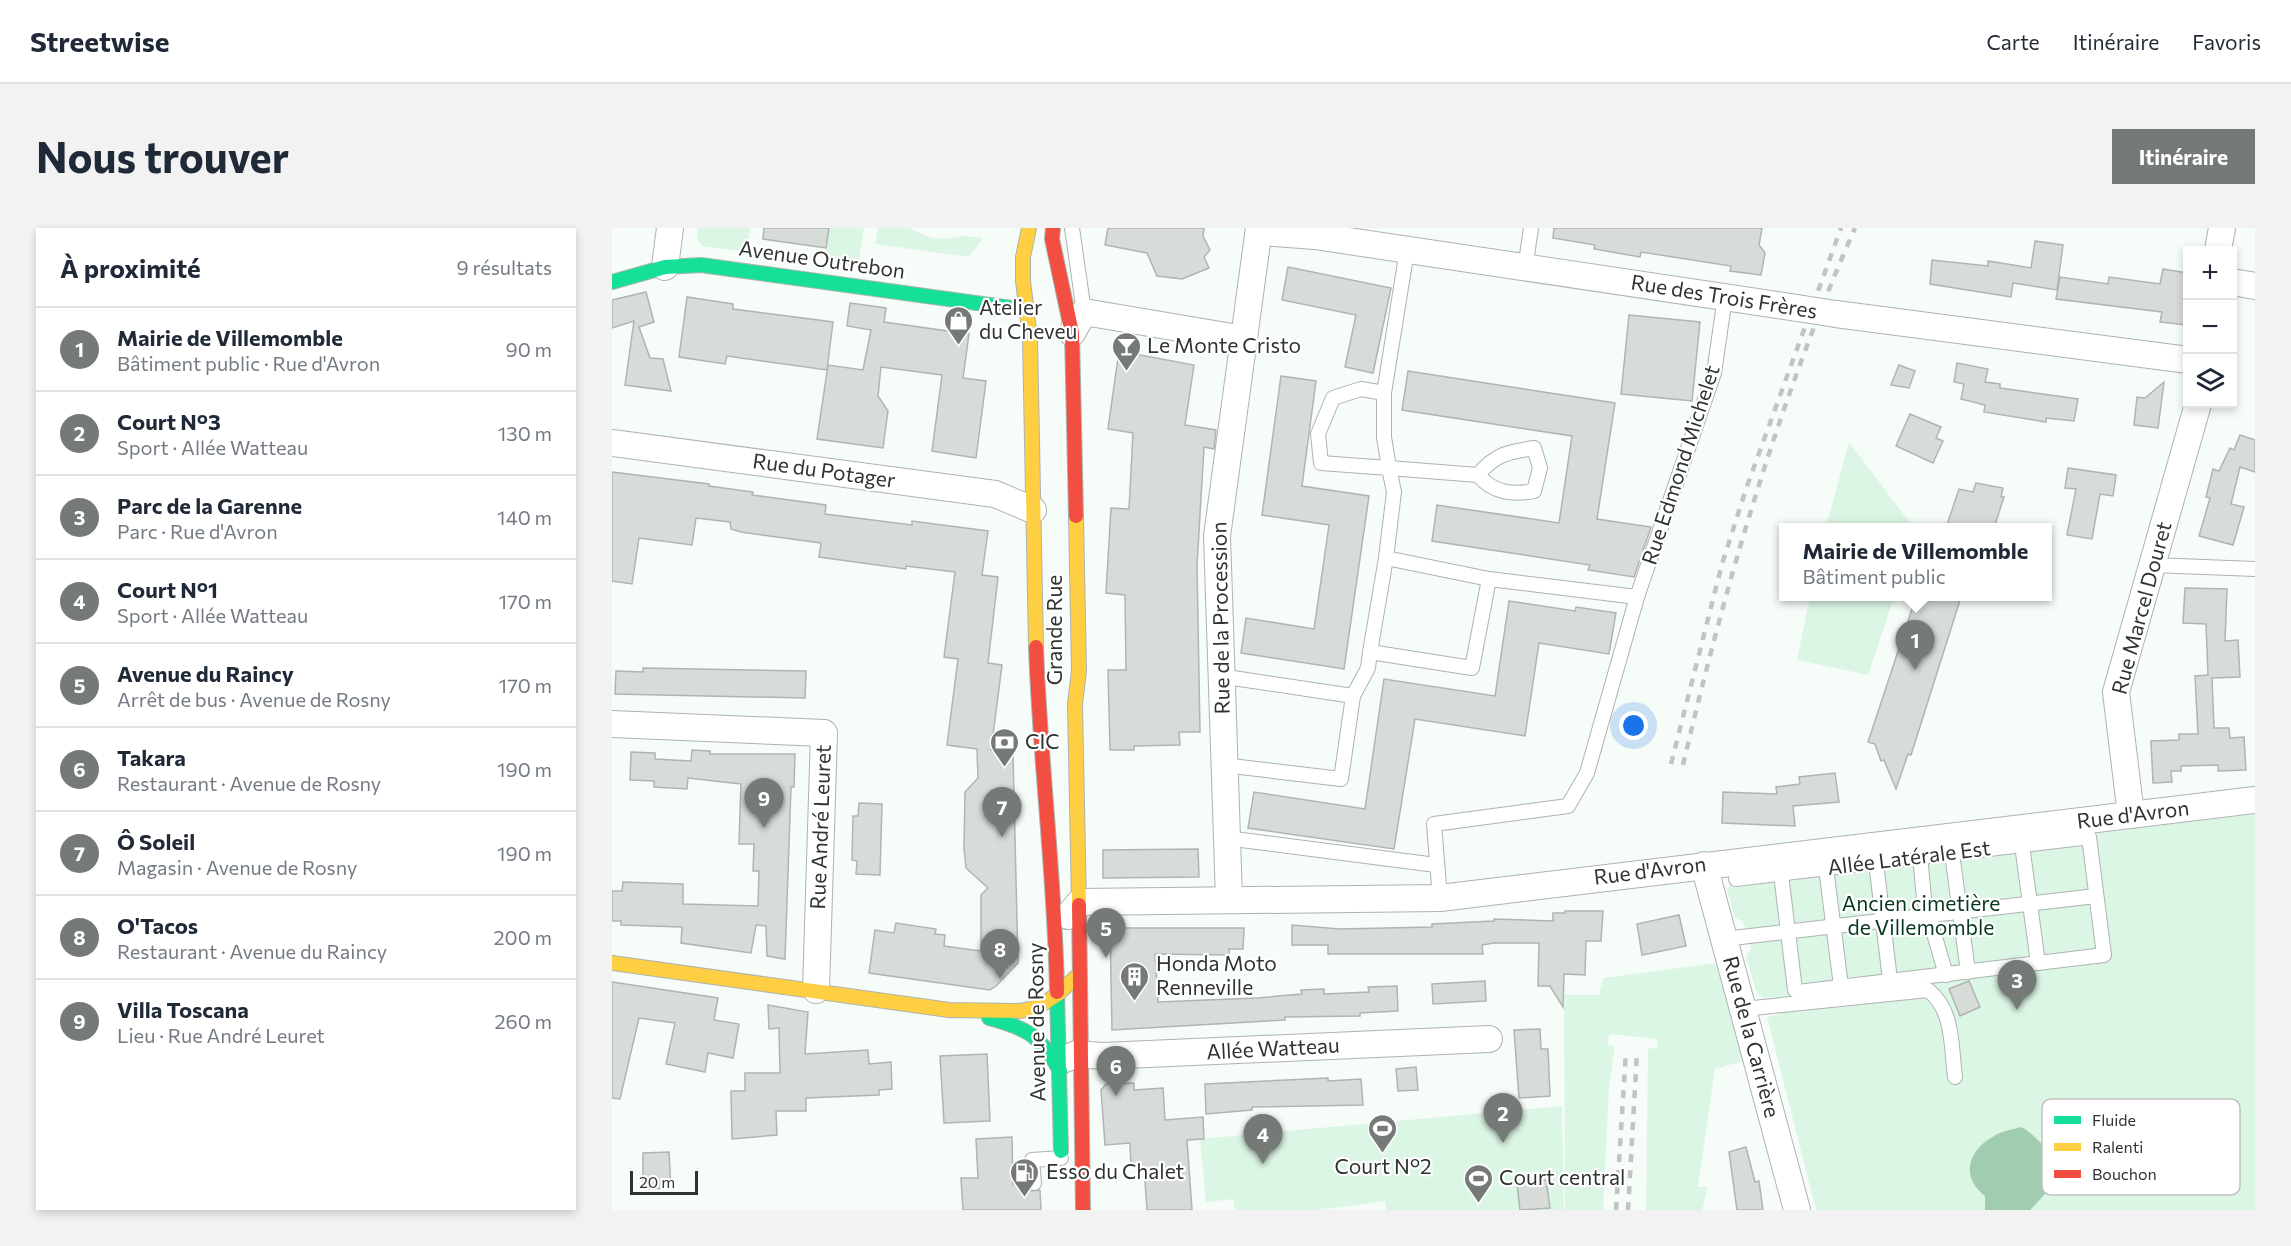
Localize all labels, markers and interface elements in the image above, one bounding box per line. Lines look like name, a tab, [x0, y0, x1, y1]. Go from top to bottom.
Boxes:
text: Streetwise	[30, 24, 170, 58]
text: Carte	[1986, 29, 2040, 54]
text: Itinéraire	[2073, 29, 2159, 54]
text: Favoris	[2192, 29, 2261, 54]
button: Itinéraire	[2112, 129, 2255, 184]
text: Nous trouver	[36, 130, 289, 182]
street label: Avenue Outrebon	[737, 234, 907, 283]
map controls	[2183, 246, 2237, 408]
button: +	[2183, 246, 2237, 300]
text: À proximité	[60, 252, 201, 283]
text: 9 résultats	[457, 255, 552, 279]
street label: Rue des Trois Frères	[1629, 268, 1819, 323]
place label: Atelier du Cheveu	[979, 294, 1077, 343]
button: −	[2183, 300, 2237, 354]
shop icon: Atelier du Cheveu	[942, 304, 974, 346]
text: Mairie de Villemomble	[117, 324, 343, 351]
bar icon: Le Monte Cristo	[1110, 330, 1142, 372]
place label: Le Monte Cristo	[1147, 332, 1301, 357]
text: 1	[75, 337, 84, 361]
text: 90 m	[506, 337, 552, 361]
text: Bâtiment public · Rue d'Avron	[117, 351, 380, 375]
button: layers	[2183, 354, 2237, 408]
street label: Rue Edmond Michelet	[1636, 362, 1724, 567]
text: Court N°3	[117, 408, 221, 435]
text: 2	[74, 421, 85, 445]
text: 130 m	[498, 421, 552, 445]
text: Sport · Allée Watteau	[117, 435, 308, 459]
street label: Rue du Potager	[751, 447, 897, 492]
text: Parc de la Garenne	[117, 492, 302, 519]
text: 3	[74, 505, 85, 529]
text: 140 m	[497, 505, 552, 529]
street label: Rue Marcel Douret	[2105, 518, 2176, 697]
text: Parc · Rue d'Avron	[117, 519, 278, 543]
street label: Rue de la Procession	[1205, 522, 1234, 715]
popup	[1779, 523, 2052, 601]
text: Mairie de Villemomble	[1803, 537, 2028, 564]
text: Bâtiment public	[1803, 564, 1946, 588]
street label: Grande Rue	[1041, 575, 1066, 685]
text: Court N°1	[117, 576, 218, 603]
text: 4	[73, 589, 86, 613]
text: 170 m	[499, 589, 552, 613]
text: Sport · Allée Watteau	[117, 603, 308, 627]
pin: 1	[1896, 620, 1934, 670]
text: Avenue du Raincy	[117, 660, 294, 687]
text: 5	[74, 673, 85, 697]
text: 170 m	[499, 673, 552, 697]
text: Arrêt de bus · Avenue de Rosny	[117, 687, 391, 711]
your location	[1619, 711, 1648, 740]
bank icon: CIC	[988, 726, 1020, 768]
place label: CIC	[1025, 728, 1060, 753]
text: Takara	[117, 744, 186, 771]
street label: Rue André Leuret	[804, 744, 835, 910]
text: 6	[73, 757, 86, 781]
text: 190 m	[497, 757, 552, 781]
text: Restaurant · Avenue de Rosny	[117, 771, 381, 795]
pin: 9	[744, 778, 784, 828]
pin: 7	[982, 788, 1022, 837]
street label: Rue d'Avron	[2075, 794, 2190, 833]
text: Ô Soleil	[117, 828, 195, 855]
street label: Allée Latérale Est	[1826, 834, 1992, 879]
text: 7	[74, 841, 85, 865]
text: 190 m	[497, 841, 552, 865]
street label: Rue d'Avron	[1592, 850, 1707, 889]
text: Magasin · Avenue de Rosny	[117, 855, 357, 879]
park label: Ancien cimetière de Villemomble	[1842, 890, 2000, 939]
pin: 5	[1086, 908, 1126, 958]
text: O'Tacos	[117, 912, 198, 939]
text: 8	[73, 925, 86, 949]
text: 200 m	[494, 925, 552, 949]
pin: 8	[980, 930, 1020, 979]
text: Restaurant · Avenue du Raincy	[117, 939, 387, 963]
street label: Avenue de Rosny	[1022, 942, 1049, 1102]
place label: Honda Moto Renneville	[1156, 950, 1277, 999]
street label: Rue de la Carrière	[1719, 953, 1786, 1120]
building icon: Honda Moto Renneville	[1119, 960, 1151, 1002]
pin: 3	[1998, 960, 2036, 1010]
text: Villa Toscana	[117, 996, 249, 1023]
text: 9	[73, 1009, 86, 1033]
text: 260 m	[494, 1009, 552, 1033]
text: Lieu · Rue André Leuret	[117, 1023, 325, 1047]
street label: Allée Watteau	[1206, 1032, 1340, 1063]
pin: 6	[1096, 1046, 1136, 1096]
pin: 2	[1484, 1094, 1522, 1143]
legend	[2042, 1099, 2240, 1195]
text: Fluide	[2092, 1110, 2136, 1129]
sports icon: Court N°2	[1367, 1112, 1399, 1154]
pin: 4	[1244, 1114, 1282, 1164]
text: Ralenti	[2092, 1137, 2143, 1156]
place label: Court N°2	[1334, 1153, 1432, 1178]
fuel station icon: Esso du Chalet	[1009, 1156, 1041, 1198]
place label: Esso du Chalet	[1046, 1158, 1184, 1183]
sports icon: Court central	[1462, 1162, 1494, 1204]
place label: Court central	[1499, 1164, 1625, 1189]
text: Bouchon	[2092, 1164, 2157, 1183]
scale bar	[630, 1168, 698, 1196]
text: 20 m	[639, 1172, 675, 1191]

